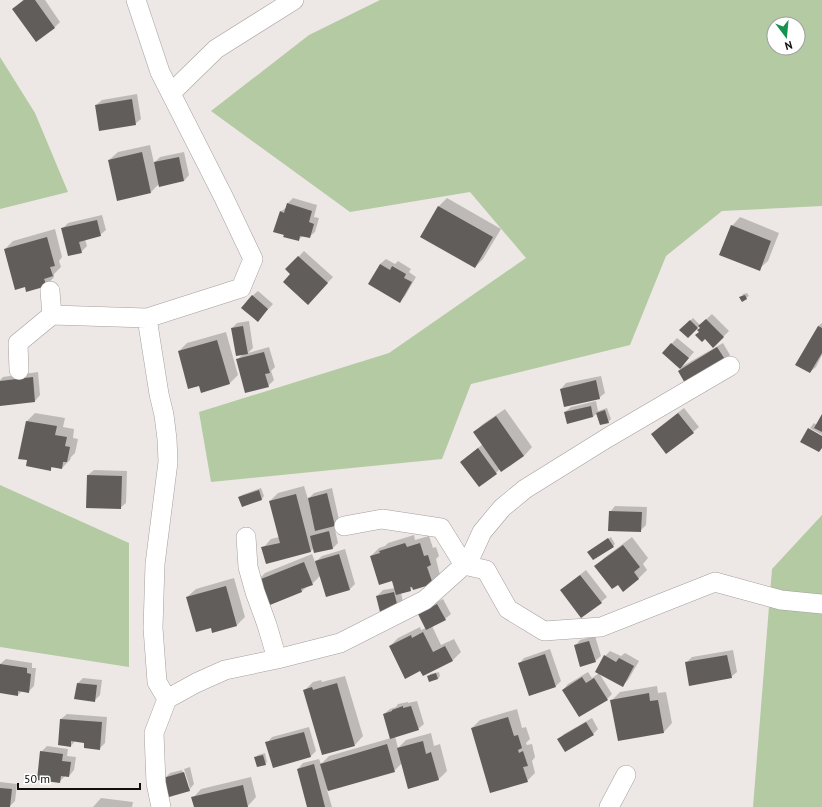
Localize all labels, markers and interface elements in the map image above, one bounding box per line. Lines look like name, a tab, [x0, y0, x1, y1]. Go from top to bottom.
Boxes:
north arrow	[766, 16, 806, 56]
text: N	[783, 38, 794, 53]
scale bar	[18, 765, 140, 791]
text: 50 m	[24, 771, 50, 786]

